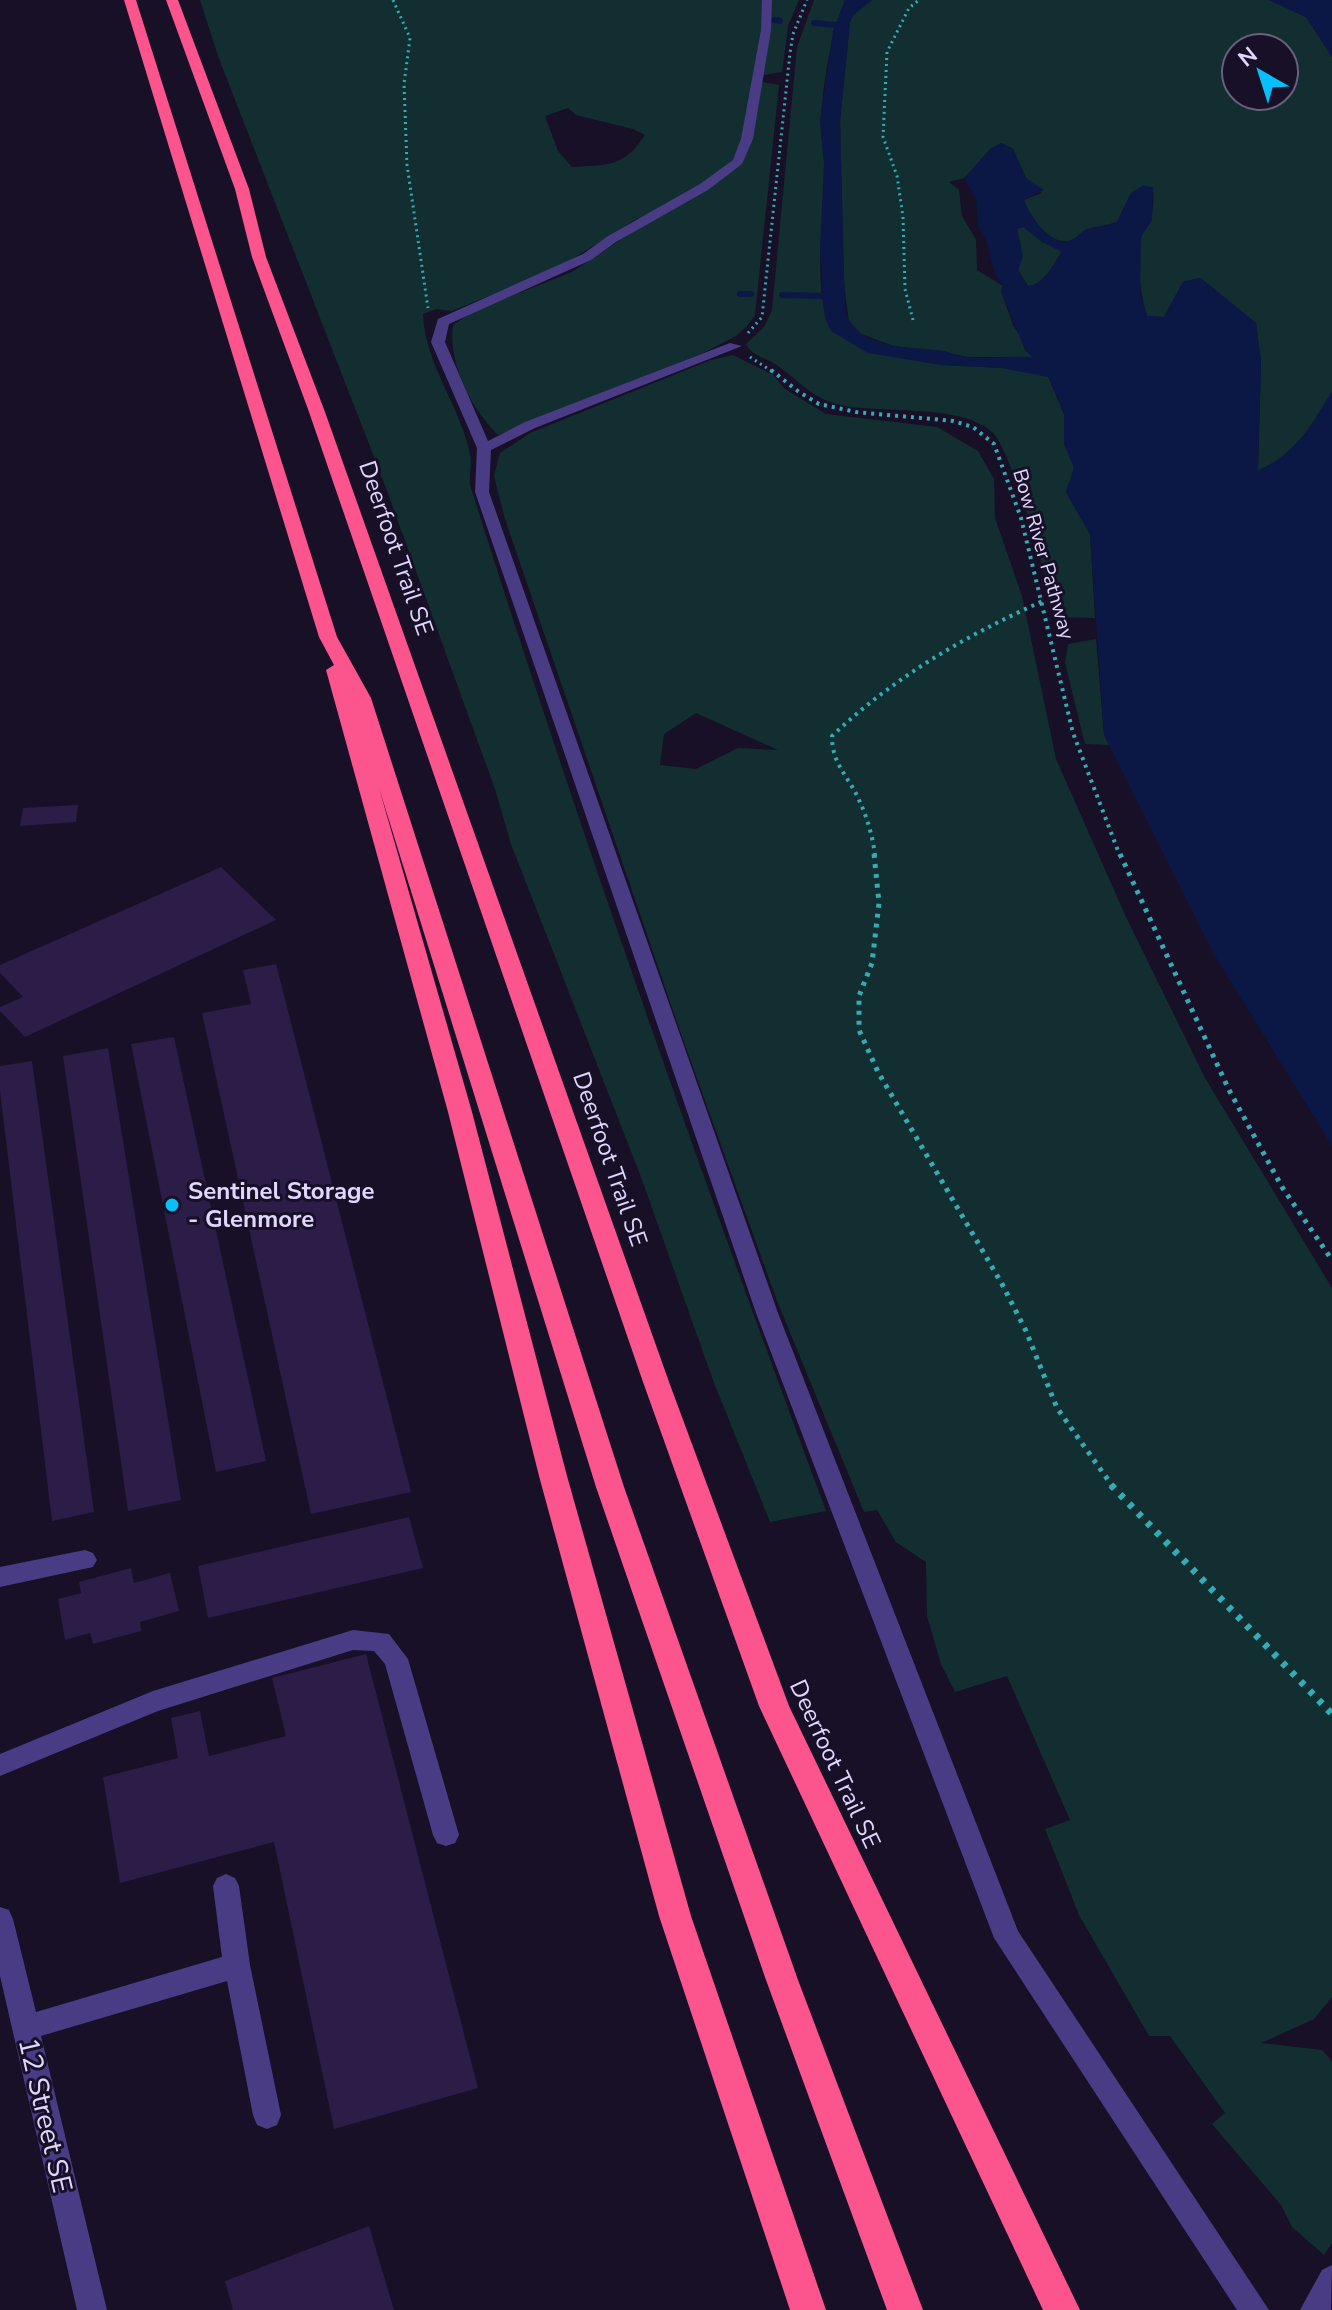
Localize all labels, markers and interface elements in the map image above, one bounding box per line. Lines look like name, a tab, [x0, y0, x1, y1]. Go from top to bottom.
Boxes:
north arrow	[1220, 32, 1300, 112]
text: N	[1232, 40, 1264, 74]
street label: Deerfoot Trail SE	[351, 456, 441, 640]
street label: Bow River Pathway	[1006, 466, 1081, 643]
street label: Deerfoot Trail SE	[565, 1067, 655, 1251]
place label: Sentinel Storage - Glenmore	[188, 1175, 375, 1235]
marker: Sentinel Storage - Glenmore	[163, 1196, 181, 1214]
street label: Deerfoot Trail SE	[782, 1674, 888, 1854]
street label: 12 Street SE	[9, 2034, 81, 2196]

